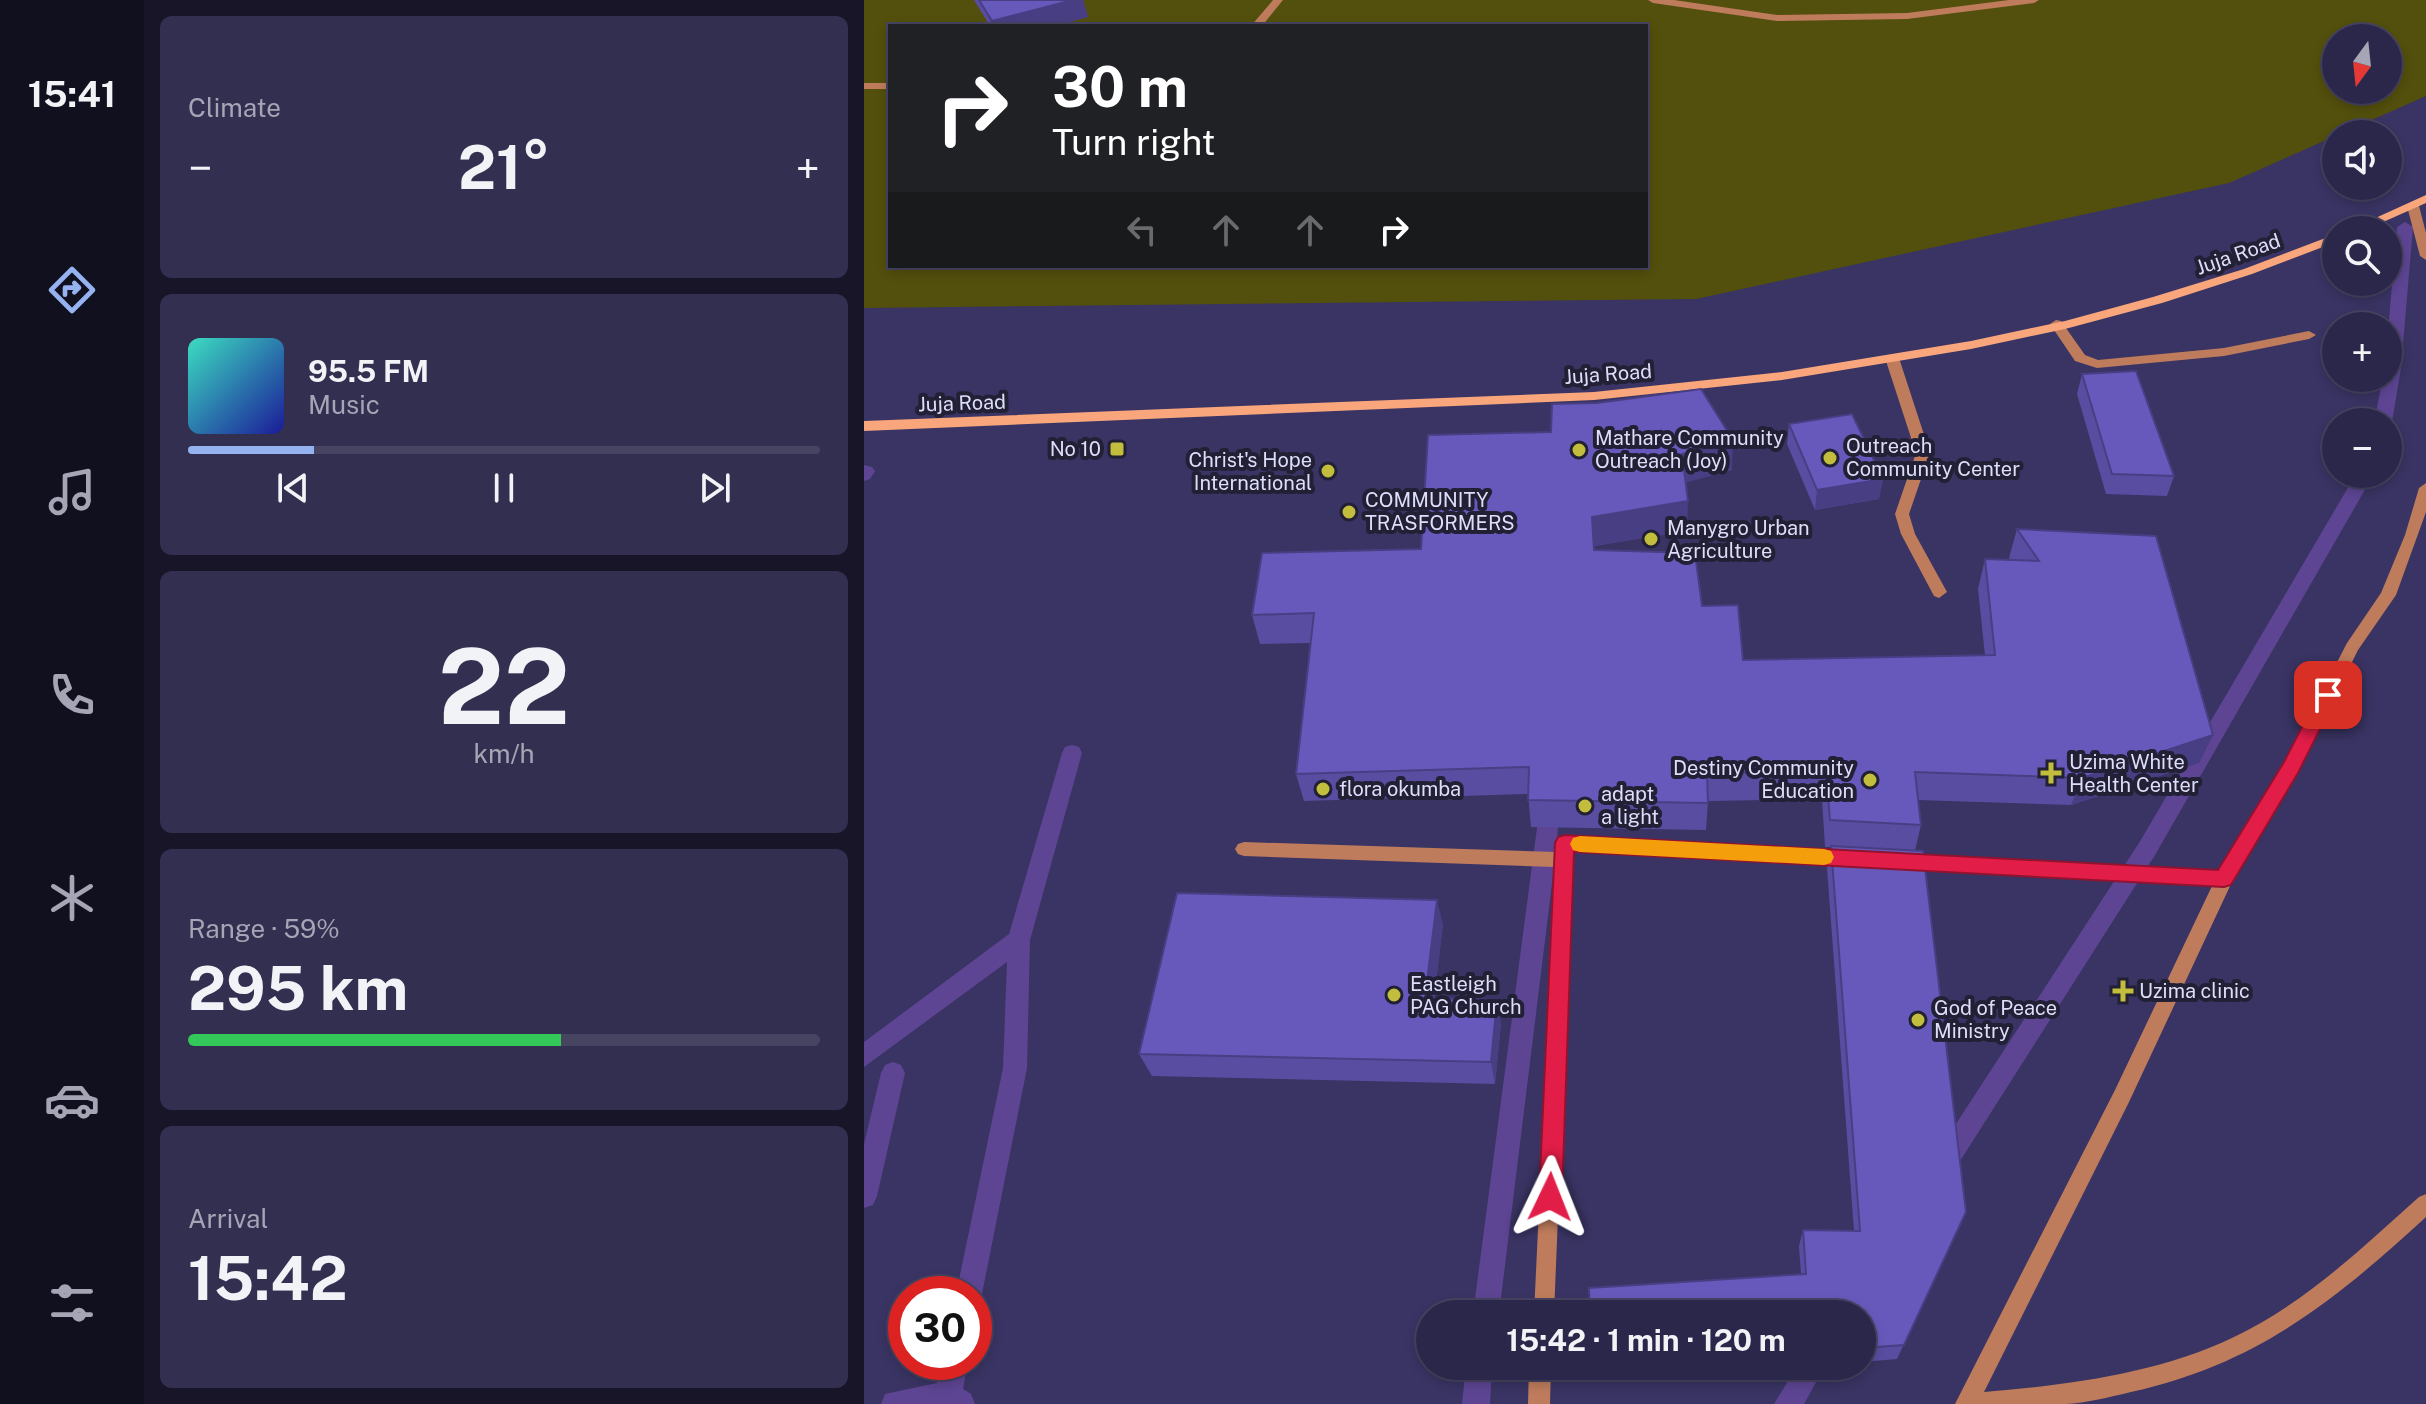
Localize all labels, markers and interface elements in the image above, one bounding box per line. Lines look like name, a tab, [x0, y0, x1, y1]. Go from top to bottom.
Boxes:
north arrow	[2322, 24, 2402, 104]
map controls	[2322, 24, 2402, 488]
text: 30 m	[1052, 54, 1188, 120]
icon: right	[920, 56, 1024, 160]
text: 15:41	[28, 73, 116, 115]
text: Climate	[188, 92, 281, 123]
button: sound	[2322, 120, 2402, 200]
text: Turn right	[1052, 121, 1215, 163]
text: 21°	[458, 132, 550, 203]
text: −	[188, 142, 212, 194]
text: +	[796, 142, 820, 194]
icon: left	[1120, 208, 1164, 252]
icon: ahead	[1204, 208, 1248, 252]
icon: ahead	[1288, 208, 1332, 252]
icon: right	[1372, 208, 1416, 252]
button: search	[2322, 216, 2402, 296]
street label: Juja Road	[2193, 228, 2283, 280]
icon: directions	[44, 262, 100, 318]
button: +	[2322, 312, 2402, 392]
text: 95.5 FM	[308, 353, 429, 389]
street label: Juja Road	[1563, 359, 1653, 389]
text: Music	[308, 389, 380, 420]
street label: Juja Road	[918, 389, 1006, 417]
button: −	[2322, 408, 2402, 488]
place label: Mathare Community Outreach (Joy)	[1595, 426, 1784, 473]
place label: Outreach Community Center	[1846, 434, 2020, 481]
place label: No 10	[1050, 437, 1101, 461]
marker: No 10	[1108, 440, 1126, 458]
marker: Mathare Community Outreach (Joy)	[1570, 441, 1588, 459]
place label: Christ's Hope International	[1189, 448, 1312, 495]
marker: Outreach Community Center	[1821, 449, 1839, 467]
marker: Christ's Hope International	[1319, 462, 1337, 480]
icon: music	[44, 464, 100, 520]
icon: previous	[271, 466, 315, 510]
icon: pause	[482, 466, 526, 510]
icon: next	[693, 466, 737, 510]
place label: COMMUNITY TRASFORMERS	[1365, 488, 1515, 535]
marker: COMMUNITY TRASFORMERS	[1340, 503, 1358, 521]
place label: Manygro Urban Agriculture	[1667, 516, 1810, 563]
marker: Manygro Urban Agriculture	[1642, 530, 1660, 548]
text: 22	[438, 625, 570, 747]
pin	[2294, 661, 2362, 729]
icon: phone	[44, 667, 100, 723]
icon: arrive	[2306, 673, 2350, 717]
text: km/h	[473, 738, 535, 769]
place label: Uzima White Health Center	[2069, 750, 2199, 797]
place label: Destiny Community Education	[1673, 756, 1854, 803]
marker: Uzima White Health Center	[2040, 762, 2062, 784]
marker: Destiny Community Education	[1861, 771, 1879, 789]
place label: flora okumba	[1339, 777, 1461, 801]
marker: flora okumba	[1314, 780, 1332, 798]
place label: adapt a light	[1601, 782, 1659, 829]
marker: adapt a light	[1576, 797, 1594, 815]
icon: climate	[44, 870, 100, 926]
text: Range · 59%	[188, 913, 340, 944]
text: 295 km	[188, 953, 408, 1024]
place label: Eastleigh PAG Church	[1410, 972, 1522, 1019]
place label: Uzima clinic	[2139, 979, 2250, 1003]
marker: Uzima clinic	[2114, 982, 2132, 1000]
marker: Eastleigh PAG Church	[1385, 986, 1403, 1004]
place label: God of Peace Ministry	[1934, 996, 2057, 1043]
marker: God of Peace Ministry	[1909, 1011, 1927, 1029]
icon: car	[44, 1072, 100, 1128]
position arrow	[1508, 1155, 1592, 1239]
text: Arrival	[188, 1203, 268, 1234]
text: 15:42	[188, 1243, 348, 1314]
icon: filters	[44, 1275, 100, 1331]
speed limit sign: 30	[888, 1276, 992, 1380]
text: 15:42 · 1 min · 120 m	[1506, 1322, 1786, 1358]

